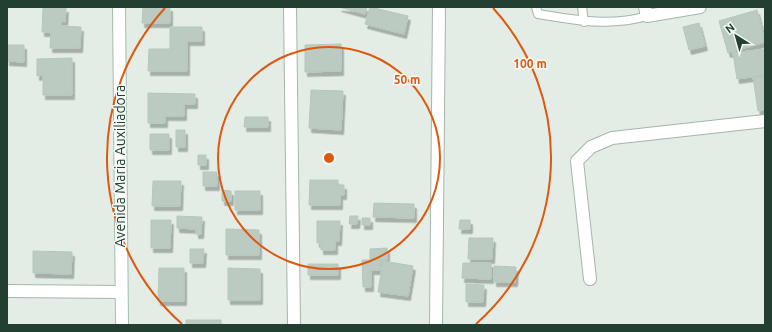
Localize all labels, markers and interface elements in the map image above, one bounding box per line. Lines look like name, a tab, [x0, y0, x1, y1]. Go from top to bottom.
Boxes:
north arrow	[716, 16, 756, 56]
text: N	[723, 21, 737, 35]
text: 100 m	[513, 57, 547, 70]
text: 50 m	[394, 73, 420, 86]
street label: Avenida Maria Auxiliadora	[112, 85, 128, 247]
centre of rings	[322, 151, 336, 165]

